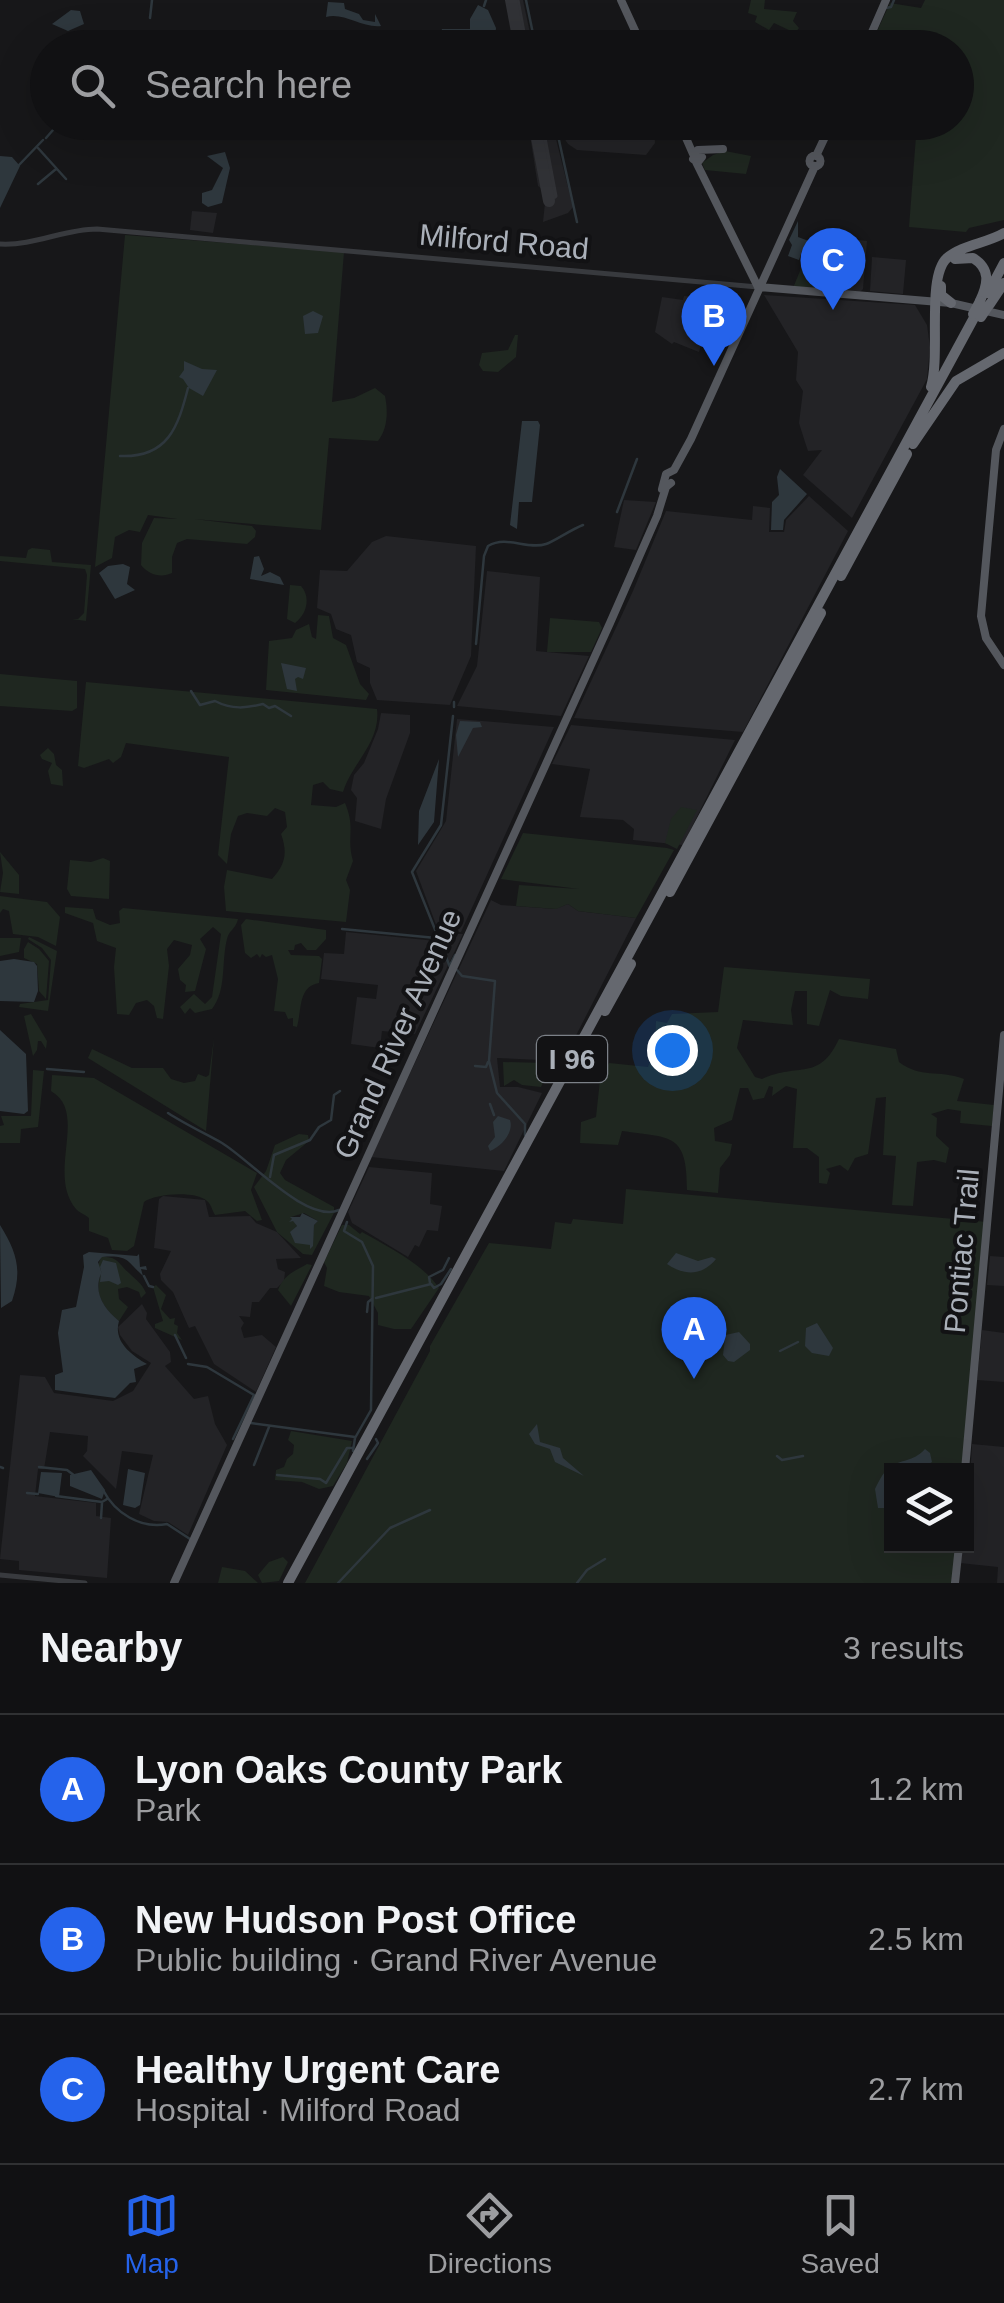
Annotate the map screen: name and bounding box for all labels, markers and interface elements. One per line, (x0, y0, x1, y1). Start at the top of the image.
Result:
search box (30, 30, 974, 140)
icon: search (65, 58, 120, 113)
text: Search here (145, 64, 352, 106)
street label: Milford Road (418, 218, 590, 265)
pin: C (800, 228, 866, 310)
pin: B (682, 284, 746, 366)
street label: Grand River Avenue (328, 904, 467, 1164)
your location (647, 1025, 698, 1076)
road number: I 96 (537, 1036, 607, 1082)
street label: Pontiac Trail (938, 1167, 985, 1335)
pin: A (662, 1296, 726, 1379)
map controls (884, 1463, 974, 1553)
button: layers (884, 1463, 974, 1553)
text: Nearby (40, 1624, 182, 1671)
text: 3 results (843, 1630, 964, 1666)
text: Lyon Oaks County Park (135, 1749, 562, 1791)
text: A (61, 1771, 84, 1807)
text: 1.2 km (868, 1771, 964, 1807)
text: Park (135, 1792, 201, 1828)
text: New Hudson Post Office (135, 1899, 576, 1941)
text: B (61, 1921, 84, 1957)
text: 2.5 km (868, 1921, 964, 1957)
text: Public building · Grand River Avenue (135, 1942, 657, 1978)
text: Healthy Urgent Care (135, 2049, 500, 2091)
text: C (61, 2071, 84, 2107)
text: 2.7 km (868, 2071, 964, 2107)
text: Hospital · Milford Road (135, 2092, 460, 2128)
tab: Map (124, 2188, 179, 2280)
tab: Directions (428, 2188, 552, 2280)
tab: Saved (800, 2188, 880, 2280)

